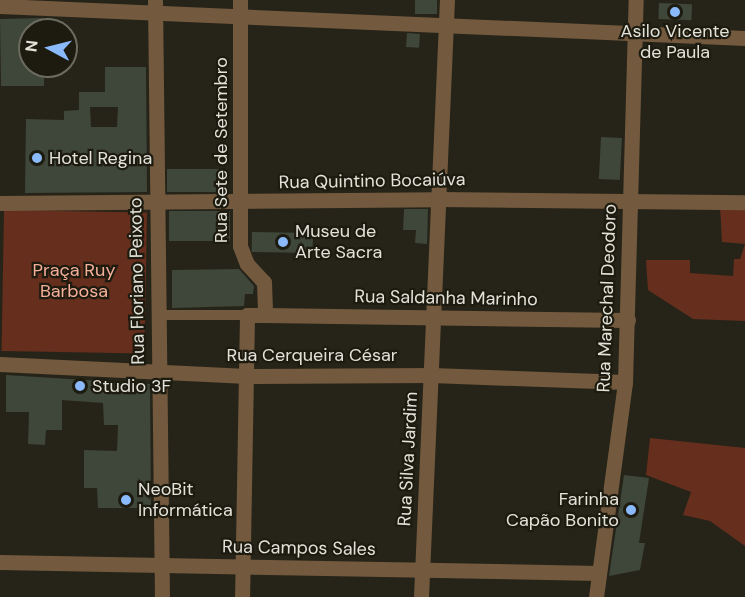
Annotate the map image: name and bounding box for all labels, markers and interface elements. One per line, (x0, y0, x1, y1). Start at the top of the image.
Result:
marker: Asilo Vicente de Paula (668, 5, 682, 19)
north arrow (18, 18, 78, 78)
place label: Asilo Vicente de Paula (620, 21, 730, 63)
text: N (20, 39, 43, 53)
street label: Rua Sete de Setembro (210, 57, 232, 243)
place label: Hotel Regina (49, 147, 152, 169)
marker: Hotel Regina (30, 151, 44, 165)
street label: Rua Quintino Bocaiúva (278, 169, 466, 193)
street label: Rua Floriano Peixoto (125, 197, 149, 365)
street label: Rua Marechal Deodoro (593, 203, 621, 393)
place label: Museu de Arte Sacra (295, 221, 382, 264)
marker: Museu de Arte Sacra (276, 235, 290, 249)
park label: Praça Ruy Barbosa (33, 260, 115, 302)
street label: Rua Saldanha Marinho (354, 286, 538, 310)
street label: Rua Cerqueira César (226, 344, 398, 366)
place label: Studio 3F (92, 375, 171, 397)
marker: Studio 3F (73, 379, 87, 393)
street label: Rua Silva Jardim (394, 391, 422, 527)
place label: NeoBit Informática (138, 479, 233, 522)
place label: Farinha Capão Bonito (506, 489, 619, 532)
marker: NeoBit Informática (119, 493, 133, 507)
marker: Farinha Capão Bonito (624, 503, 638, 517)
street label: Rua Campos Sales (222, 536, 376, 560)

